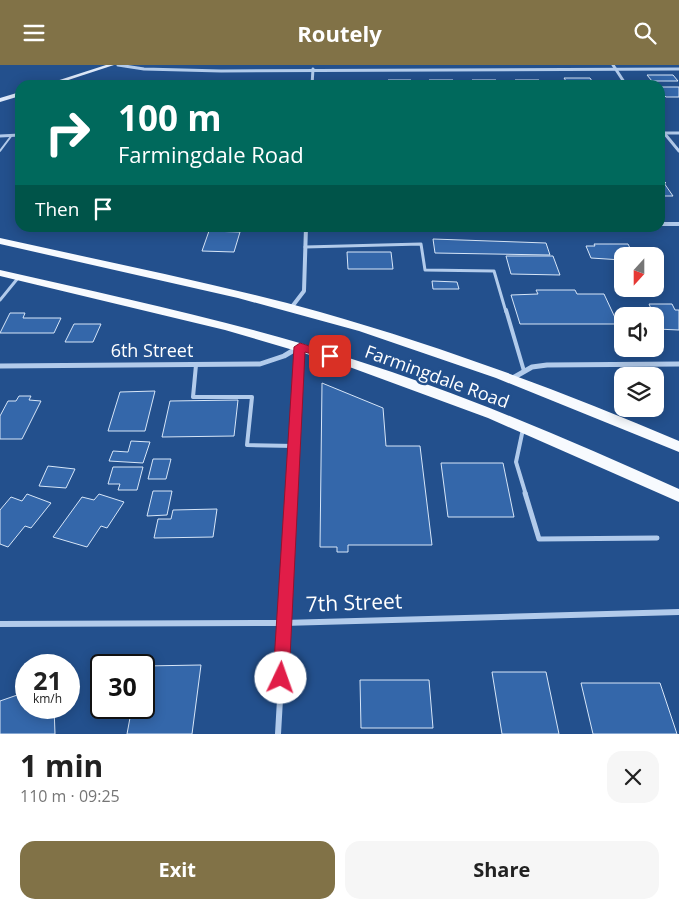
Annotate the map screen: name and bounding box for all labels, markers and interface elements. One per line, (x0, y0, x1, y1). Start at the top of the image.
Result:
text: Routely (297, 18, 382, 48)
icon: menu (20, 19, 48, 47)
icon: search (631, 19, 659, 47)
text: 100 m (118, 94, 222, 141)
icon: right (35, 100, 100, 165)
text: Farmingdale Road (118, 139, 304, 169)
icon: arrive (89, 195, 117, 223)
text: Then (35, 196, 79, 222)
north arrow (614, 247, 664, 297)
map controls (614, 247, 664, 417)
button: sound (614, 307, 664, 357)
pin (309, 335, 351, 377)
street label: 6th Street (111, 338, 193, 362)
street label: Farmingdale Road (362, 339, 513, 413)
icon: arrive (316, 342, 344, 370)
button: layers (614, 367, 664, 417)
street label: 7th Street (305, 586, 403, 618)
position arrow (254, 651, 306, 703)
speed limit sign: 30 (90, 654, 155, 719)
text: 21 (33, 663, 62, 697)
text: km/h (33, 690, 62, 707)
text: 1 min (20, 745, 103, 786)
button: close (607, 751, 659, 803)
text: 110 m · 09:25 (20, 785, 120, 807)
button: Exit (20, 841, 335, 899)
button: Share (345, 841, 659, 899)

